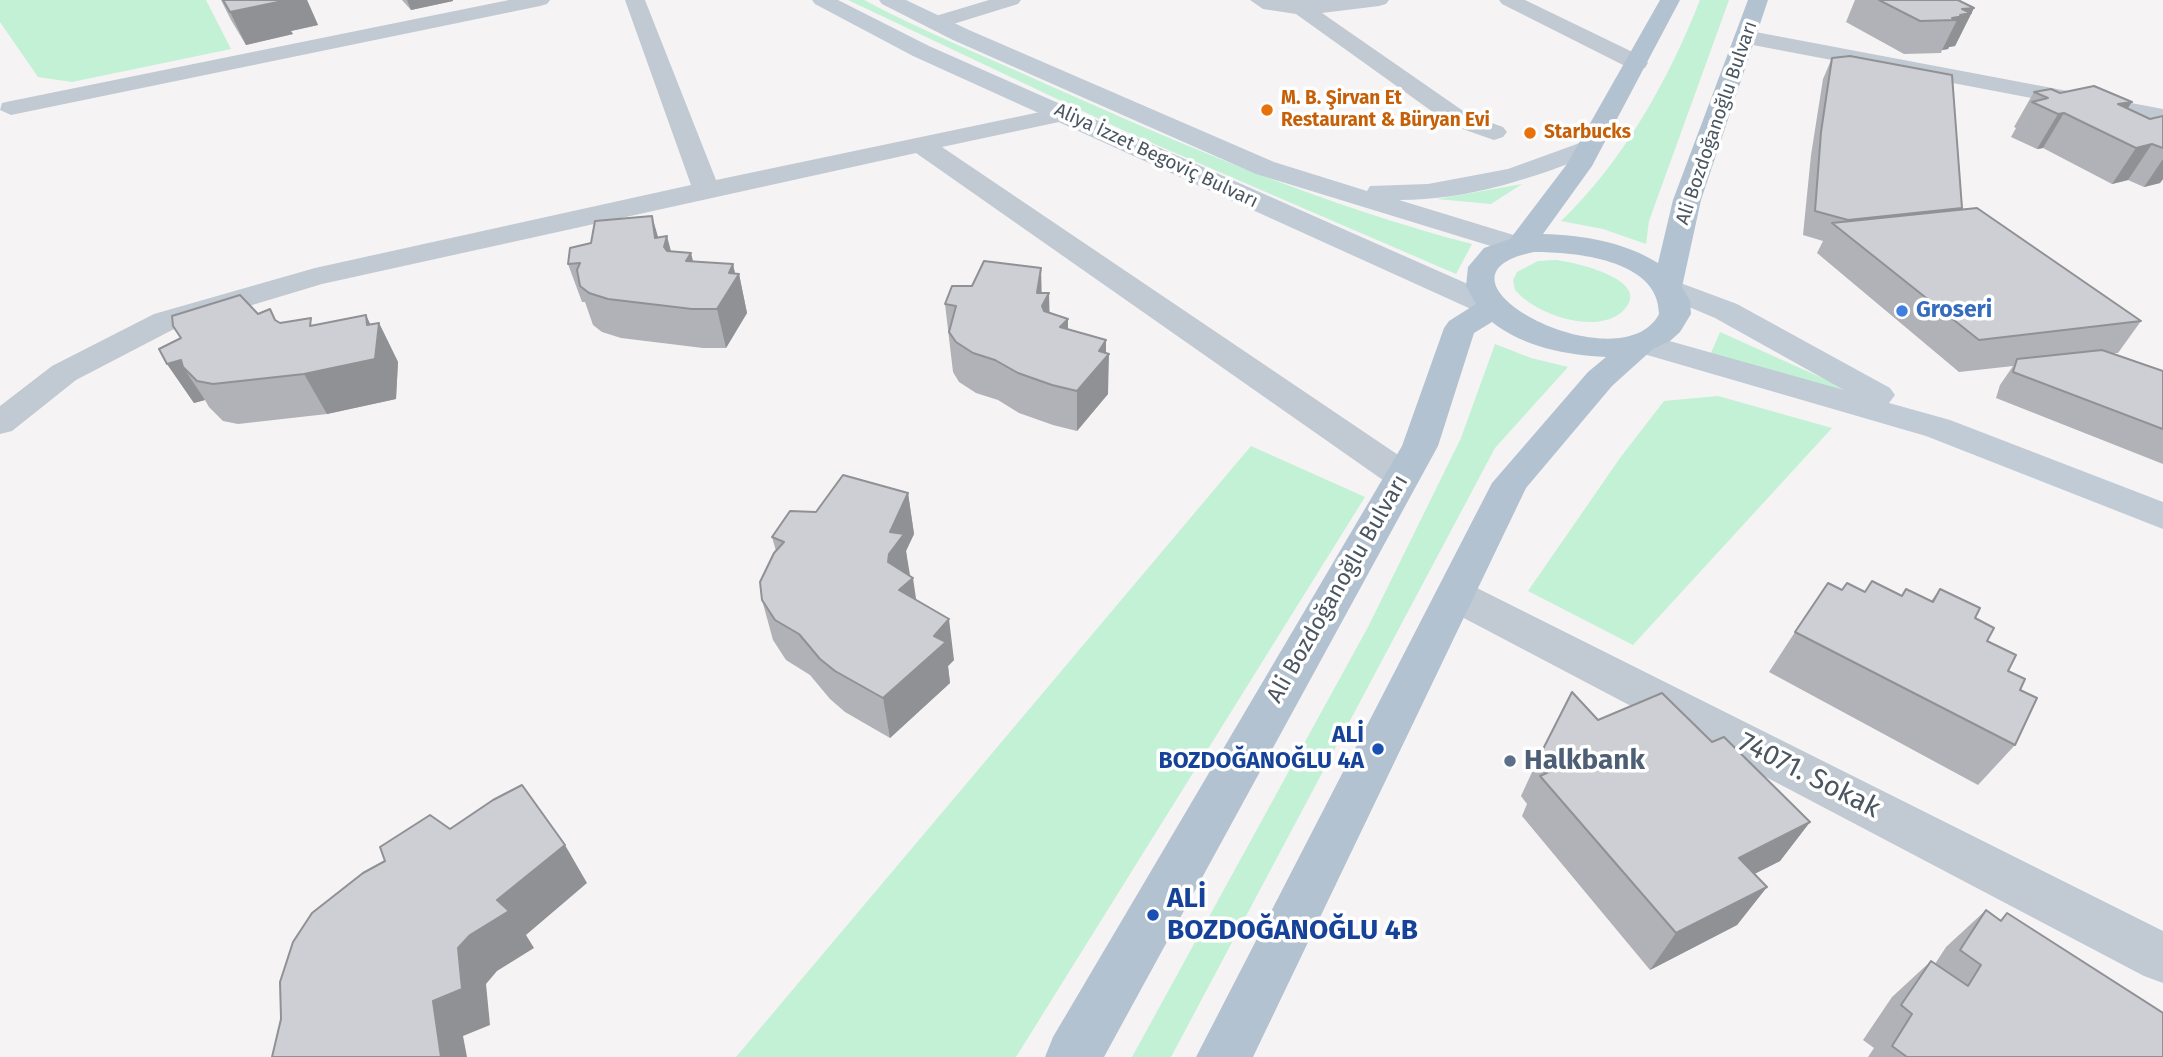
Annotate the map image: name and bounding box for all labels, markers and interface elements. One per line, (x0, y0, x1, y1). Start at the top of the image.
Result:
street label: Ali Bozdoğanoğlu Bulvarı (1671, 18, 1763, 228)
place label: M. B. Şirvan Et Restaurant & Büryan Evi (1281, 88, 1490, 132)
street label: Aliya İzzet Begoviç Bulvarı (1051, 99, 1261, 213)
marker: M. B. Şirvan Et Restaurant & Büryan Evi (1259, 102, 1275, 118)
place label: Starbucks (1544, 122, 1631, 144)
marker: Starbucks (1522, 125, 1538, 141)
place label: Groseri (1916, 297, 1992, 325)
marker: Groseri (1894, 303, 1910, 319)
street label: Ali Bozdoğanoğlu Bulvarı (1261, 470, 1415, 708)
place label: ALİ BOZDOĞANOĞLU 4A (1159, 722, 1364, 776)
street label: 74071. Sokak (1733, 726, 1885, 826)
marker: ALİ BOZDOĞANOĞLU 4A (1370, 741, 1386, 757)
place label: Halkbank (1524, 744, 1645, 778)
marker: Halkbank (1502, 753, 1518, 769)
place label: ALİ BOZDOĞANOĞLU 4B (1167, 882, 1418, 948)
marker: ALİ BOZDOĞANOĞLU 4B (1145, 907, 1161, 923)

